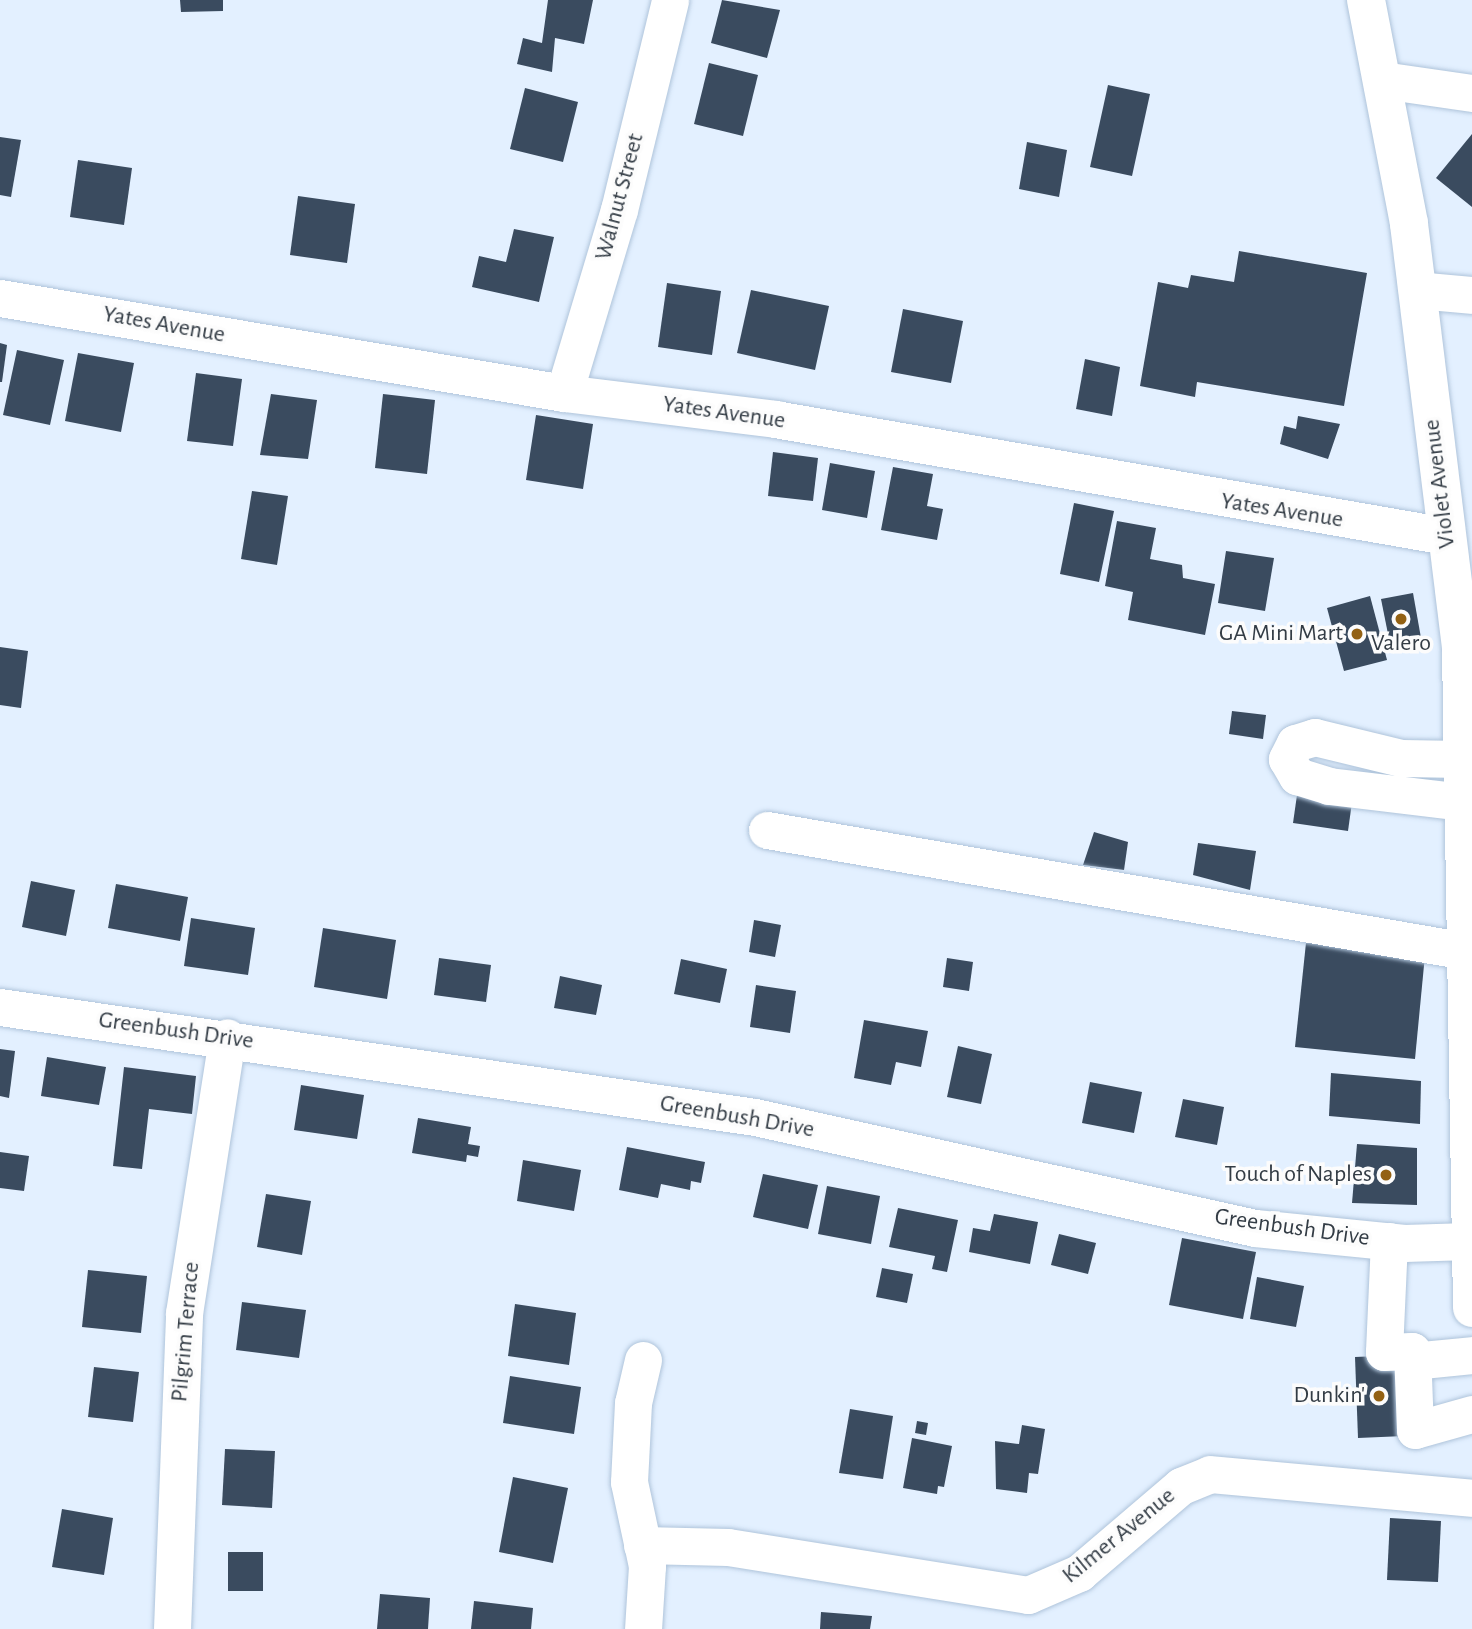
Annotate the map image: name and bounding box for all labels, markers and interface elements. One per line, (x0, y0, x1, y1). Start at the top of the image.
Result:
street label: Walnut Street (589, 131, 651, 263)
street label: Yates Avenue (101, 300, 227, 350)
street label: Yates Avenue (661, 390, 787, 436)
street label: Violet Avenue (1418, 418, 1462, 550)
street label: Yates Avenue (1219, 487, 1345, 535)
marker: Valero (1393, 611, 1409, 627)
place label: GA Mini Mart (1219, 620, 1343, 648)
marker: GA Mini Mart (1349, 626, 1365, 642)
place label: Valero (1371, 630, 1431, 658)
street label: Greenbush Drive (97, 1006, 255, 1056)
street label: Greenbush Drive (658, 1089, 816, 1145)
place label: Touch of Naples (1225, 1161, 1372, 1189)
marker: Touch of Naples (1378, 1167, 1394, 1183)
street label: Greenbush Drive (1213, 1203, 1371, 1253)
street label: Pilgrim Terrace (166, 1261, 206, 1403)
place label: Dunkin' (1294, 1382, 1365, 1410)
marker: Dunkin' (1371, 1388, 1387, 1404)
street label: Kilmer Avenue (1057, 1482, 1181, 1590)

